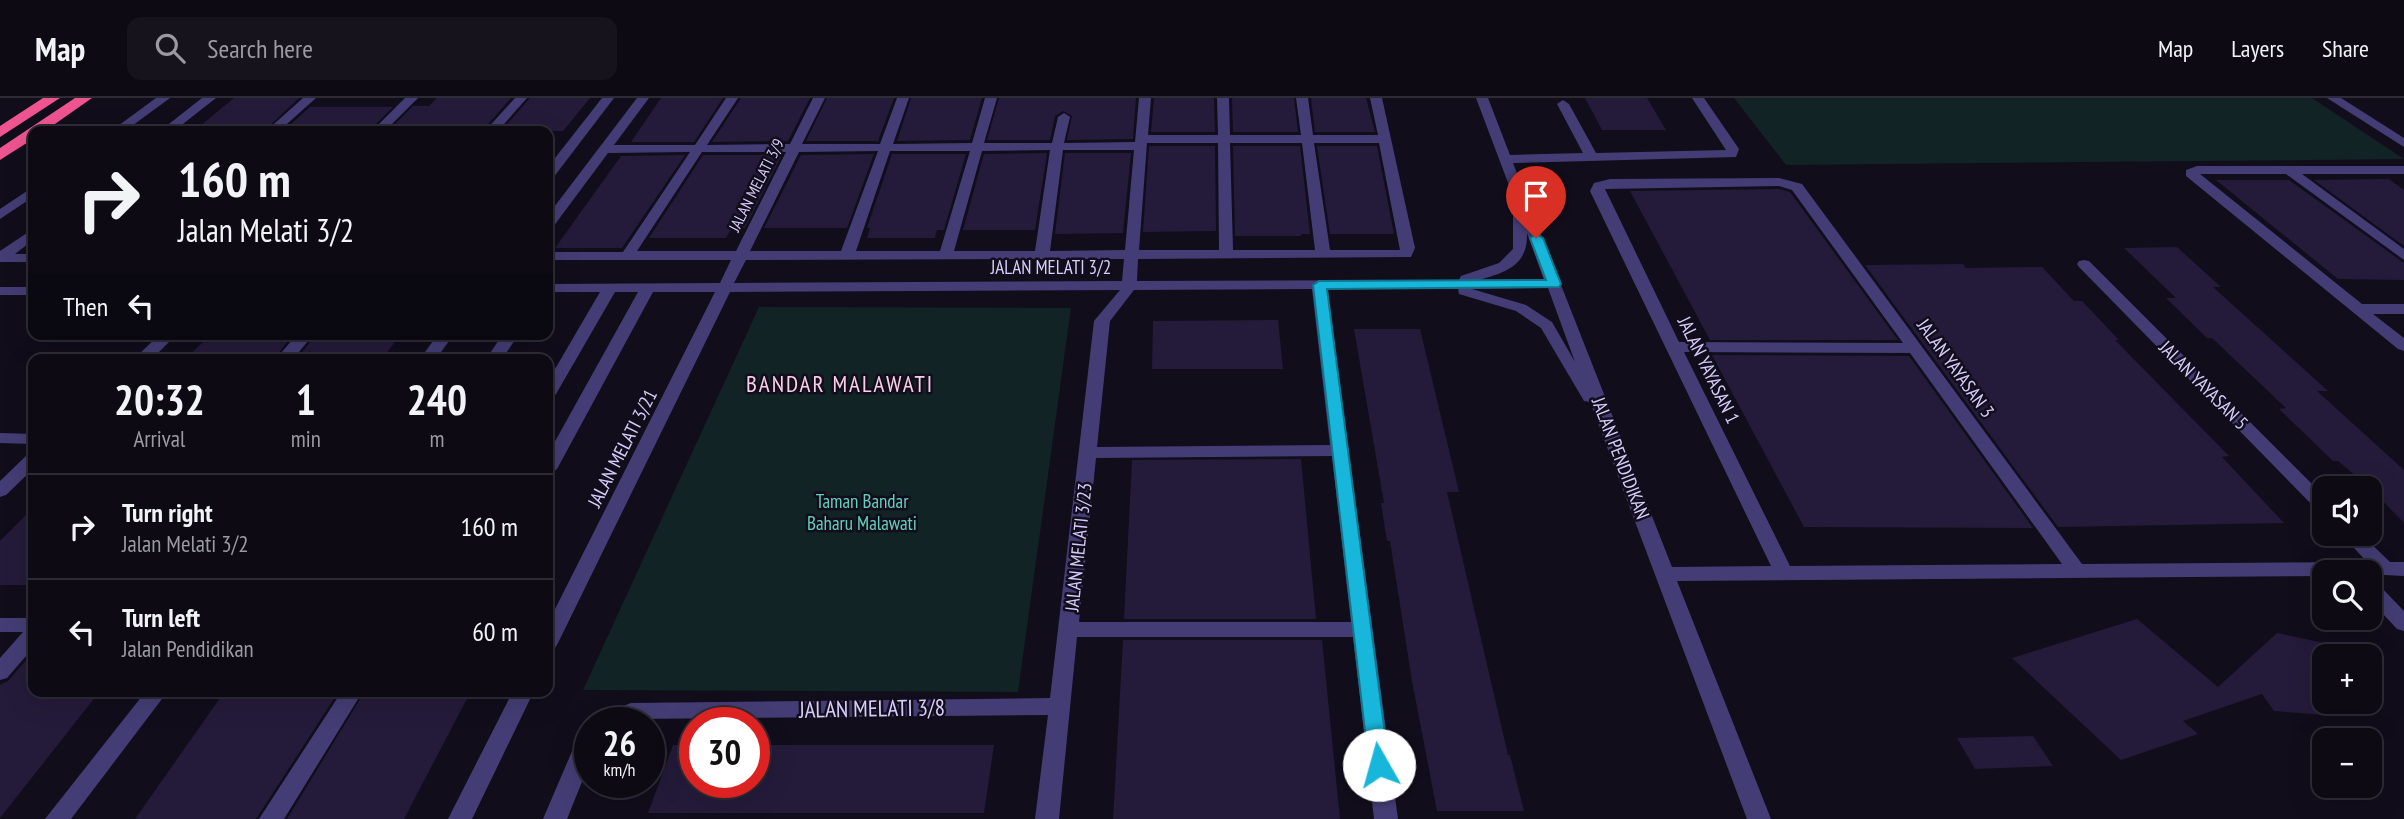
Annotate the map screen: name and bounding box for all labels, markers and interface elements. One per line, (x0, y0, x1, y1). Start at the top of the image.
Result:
search box (127, 17, 617, 80)
text: Map (35, 27, 85, 70)
icon: search (151, 29, 189, 67)
text: Search here (207, 32, 313, 65)
text: Map (2158, 33, 2193, 64)
text: Layers (2231, 33, 2284, 64)
text: Share (2322, 33, 2369, 64)
street label: JALAN MELATI 3/9 (724, 135, 788, 236)
text: 160 m (178, 147, 291, 211)
icon: right (63, 154, 154, 245)
pin (1506, 166, 1566, 238)
icon: arrive (1517, 177, 1555, 215)
text: Jalan Melati 3/2 (178, 209, 354, 251)
street label: JALAN MELATI 3/2 (990, 255, 1111, 279)
icon: left (122, 287, 160, 325)
text: Then (63, 290, 108, 323)
street label: JALAN YAYASAN 1 (1672, 312, 1745, 427)
street label: JALAN YAYASAN 3 (1912, 313, 2000, 422)
street label: JALAN YAYASAN 5 (2154, 335, 2254, 435)
district label: BANDAR MALAWATI (746, 369, 934, 398)
text: 20:32 (114, 372, 205, 427)
text: 1 (296, 372, 316, 427)
text: 240 (407, 372, 467, 427)
street label: JALAN MELATI 3/21 (582, 385, 662, 512)
street label: JALAN PENDIDIKAN (1586, 393, 1655, 522)
text: Arrival (133, 424, 185, 453)
text: min (291, 424, 321, 453)
text: m (429, 424, 444, 453)
map controls (2312, 476, 2382, 798)
button: sound (2312, 476, 2382, 546)
street label: JALAN MELATI 3/23 (1059, 481, 1097, 613)
park label: Taman Bandar Baharu Malawati (807, 489, 917, 535)
text: Turn right (122, 496, 213, 529)
icon: right (63, 508, 101, 546)
text: 160 m (460, 510, 518, 543)
text: Jalan Melati 3/2 (122, 529, 249, 558)
button: search (2312, 560, 2382, 630)
text: Turn left (122, 601, 200, 634)
icon: left (63, 613, 101, 651)
text: 60 m (472, 615, 518, 648)
text: Jalan Pendidikan (122, 634, 254, 663)
button: + (2312, 644, 2382, 714)
street label: JALAN MELATI 3/8 (798, 692, 945, 724)
speed limit sign: 30 (679, 707, 770, 798)
text: 26 (603, 720, 636, 766)
position arrow (1342, 728, 1416, 802)
button: − (2312, 728, 2382, 798)
text: km/h (604, 758, 635, 781)

